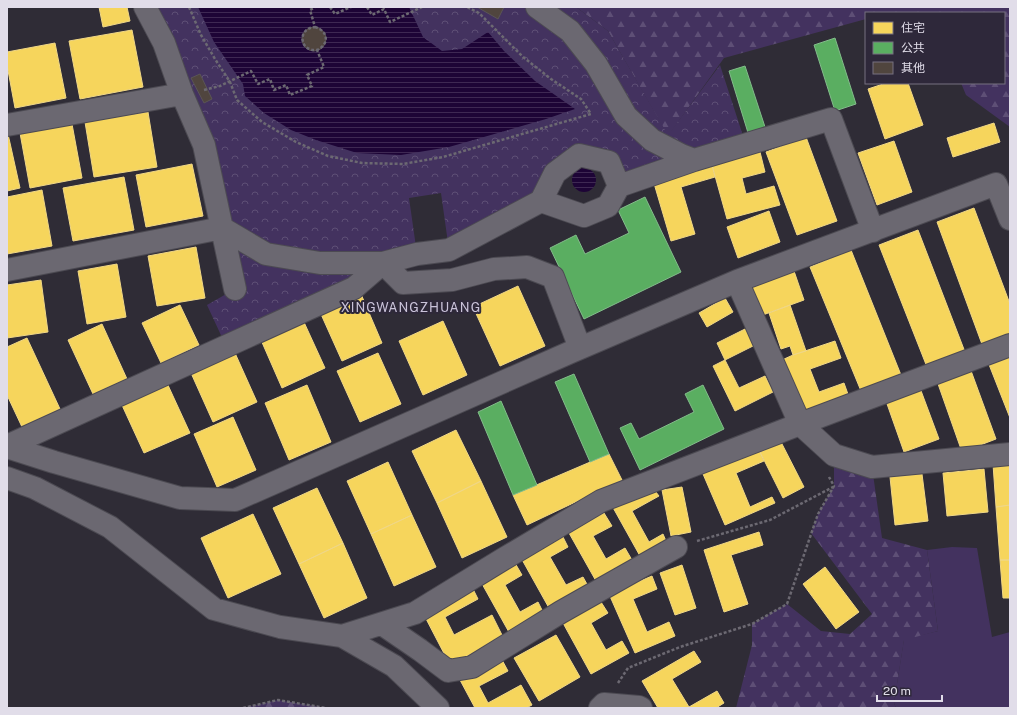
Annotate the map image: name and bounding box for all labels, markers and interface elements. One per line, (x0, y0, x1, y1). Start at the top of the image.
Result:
legend (865, 12, 1005, 84)
text: 住宅 (901, 21, 925, 35)
text: 公共 (901, 41, 925, 55)
text: 其他 (901, 61, 925, 75)
district label: XINGWANGZHUANG (341, 300, 481, 315)
scale bar (877, 677, 942, 703)
text: 20 m (883, 684, 911, 698)

